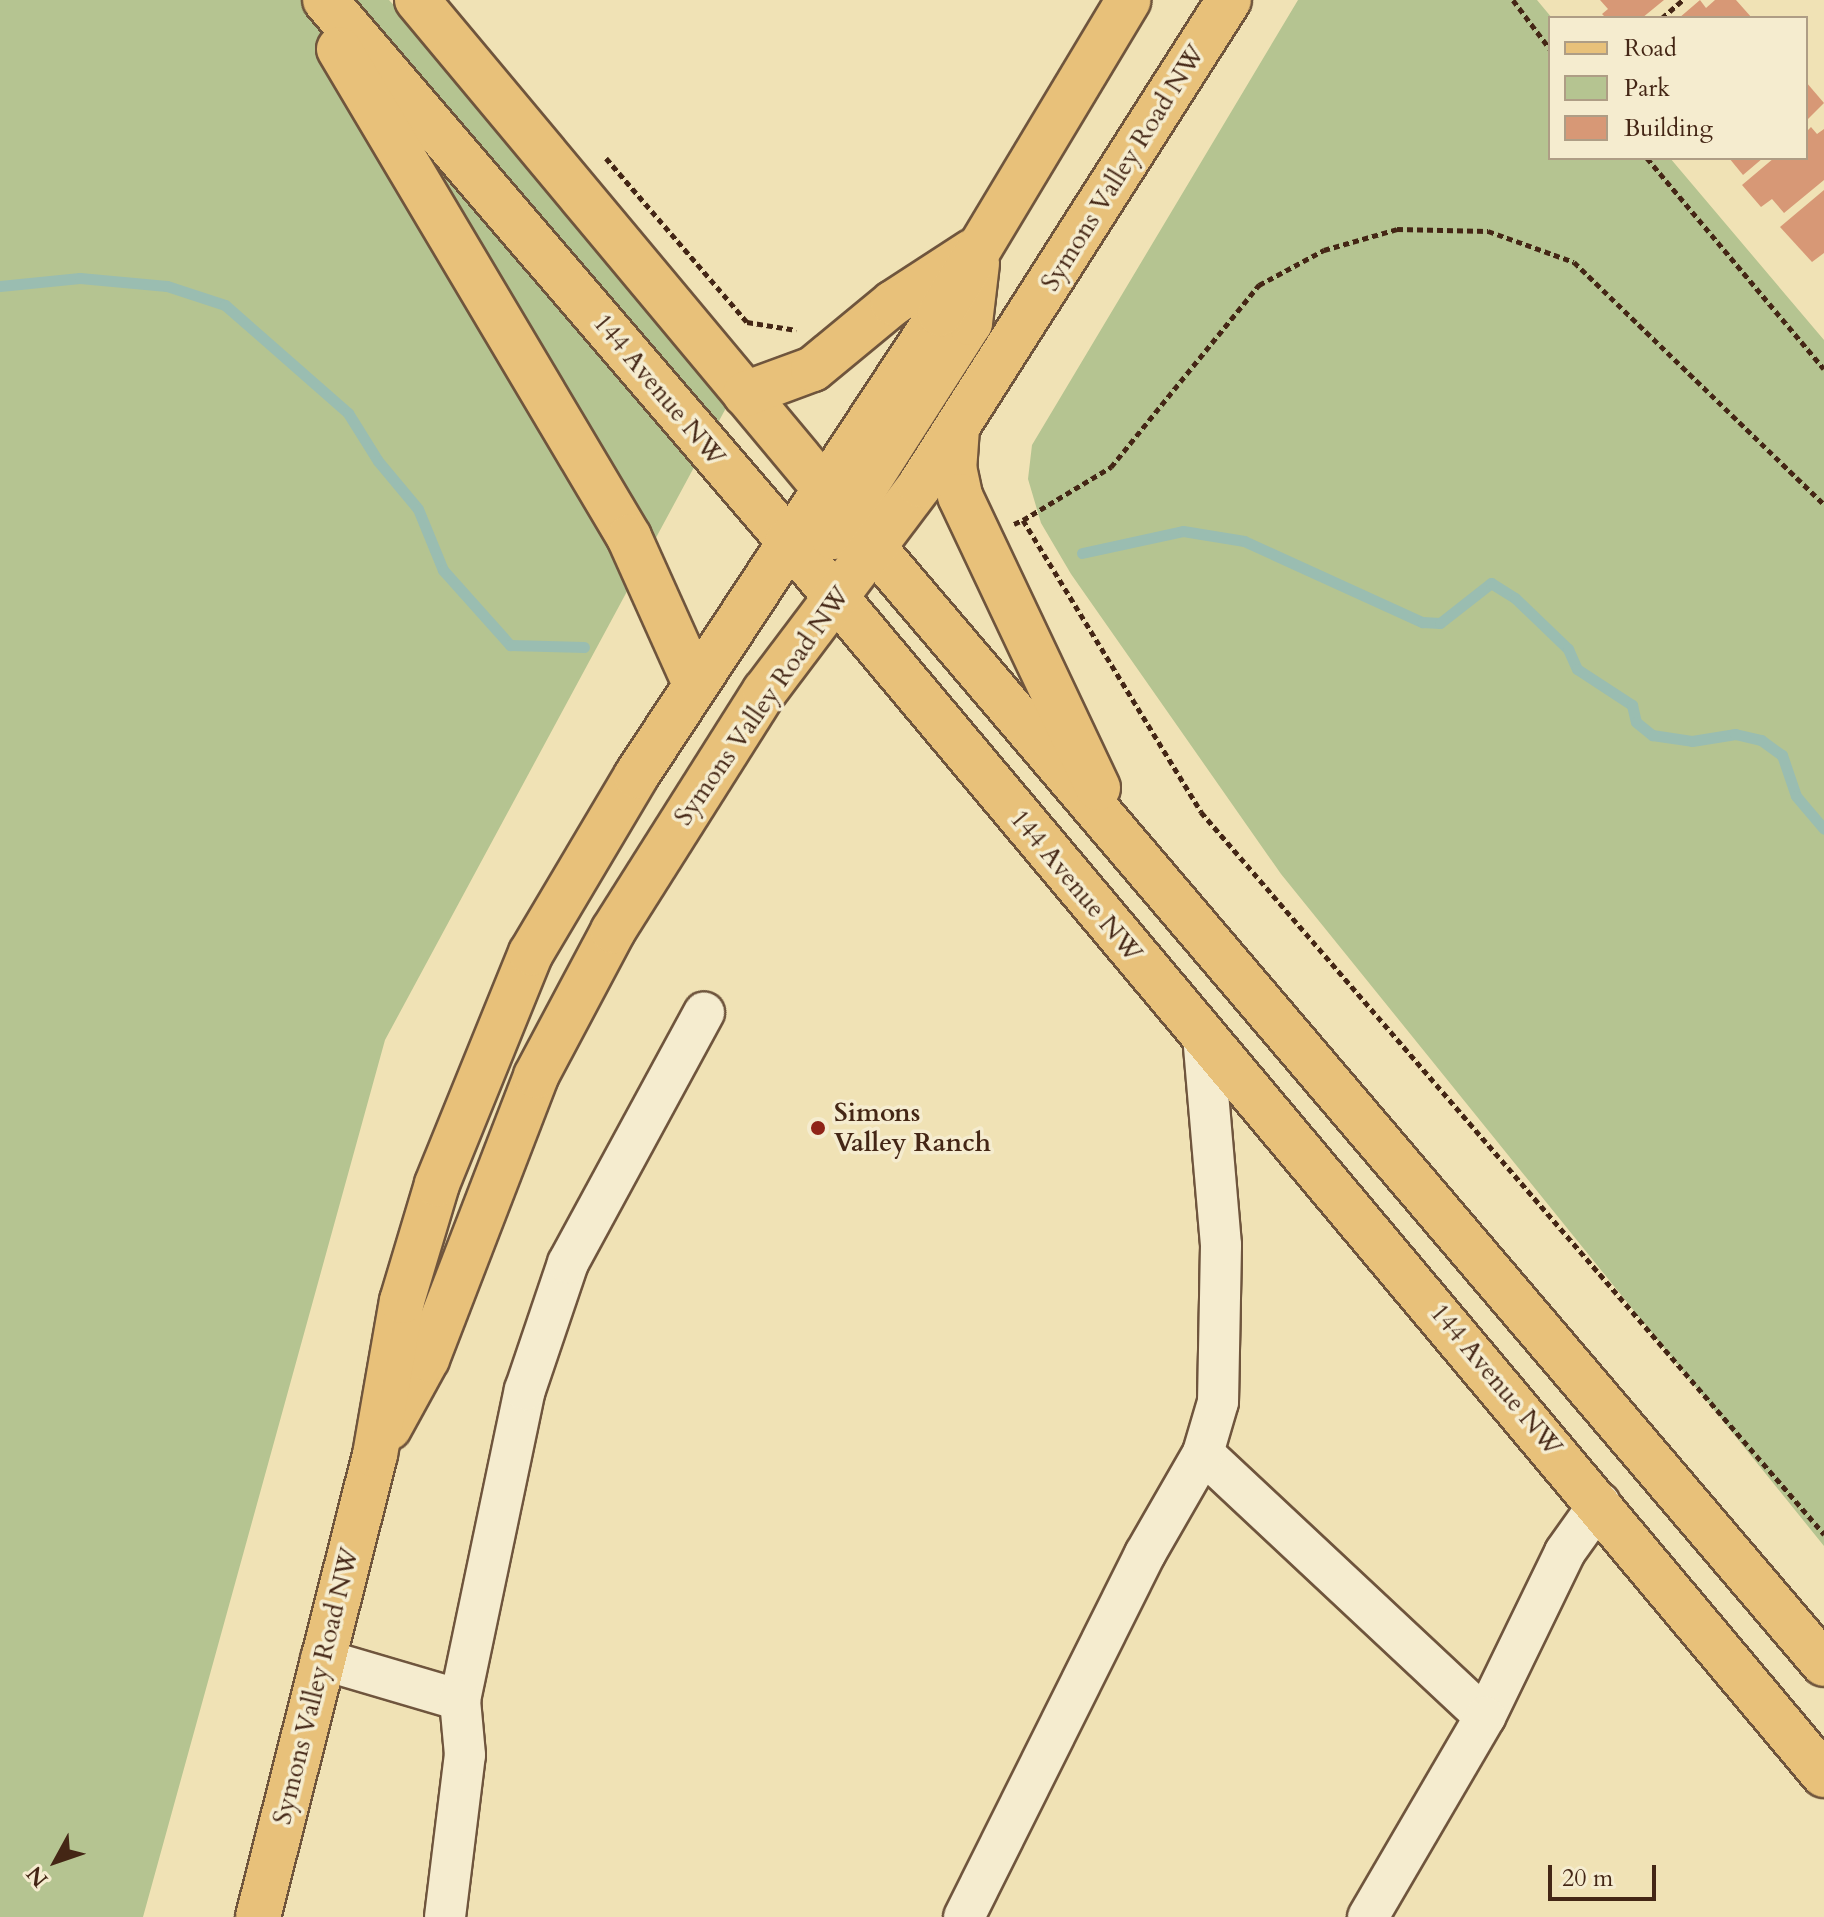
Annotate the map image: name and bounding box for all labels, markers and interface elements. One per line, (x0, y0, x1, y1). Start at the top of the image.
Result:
legend (1548, 16, 1808, 160)
text: Road (1624, 32, 1677, 65)
street label: Symons Valley Road NW (1034, 39, 1212, 297)
text: Park (1624, 72, 1670, 105)
text: Building (1624, 112, 1713, 145)
street label: 144 Avenue NW (586, 308, 732, 472)
street label: Symons Valley Road NW (668, 581, 856, 831)
street label: 144 Avenue NW (1003, 804, 1149, 968)
place label: Simons Valley Ranch (834, 1097, 991, 1158)
marker: Simons Valley Ranch (809, 1119, 827, 1137)
street label: 144 Avenue NW (1423, 1298, 1569, 1462)
street label: Symons Valley Road NW (266, 1544, 366, 1828)
north arrow (16, 1821, 96, 1901)
scale bar (1552, 1849, 1660, 1899)
text: N (20, 1859, 55, 1893)
text: 20 m (1562, 1862, 1613, 1895)

